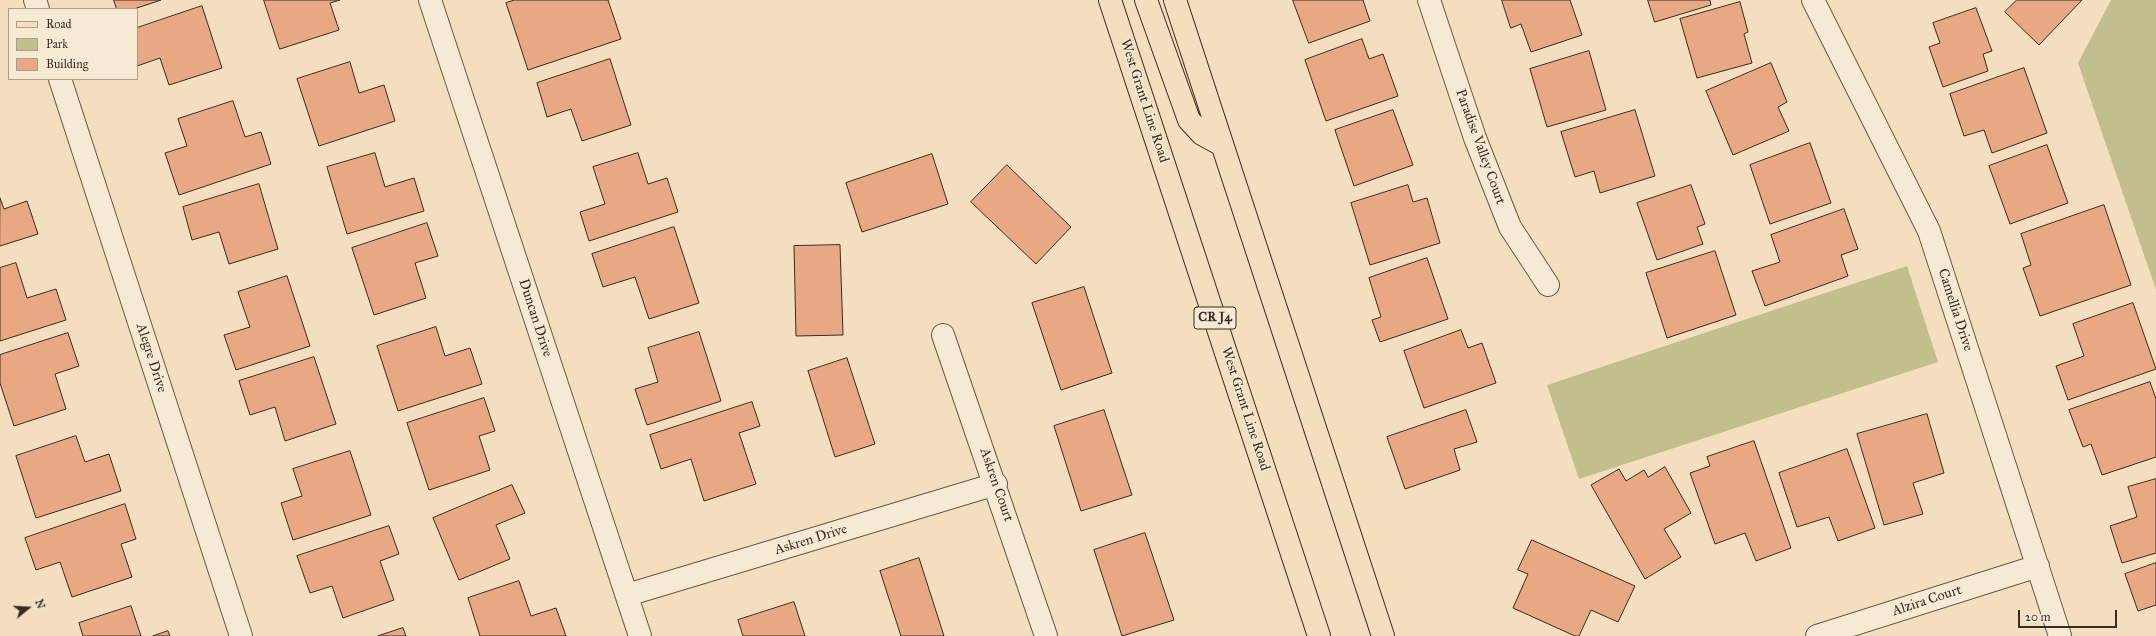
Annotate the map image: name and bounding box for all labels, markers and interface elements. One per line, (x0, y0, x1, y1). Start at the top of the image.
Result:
legend (8, 8, 138, 80)
text: Road (46, 17, 72, 31)
text: Park (46, 37, 68, 51)
street label: West Grant Line Road (1116, 37, 1172, 165)
text: Building (46, 57, 88, 71)
street label: Paradise Valley Court (1451, 87, 1509, 207)
street label: Camellia Drive (1934, 267, 1976, 353)
street label: Duncan Drive (515, 277, 555, 359)
road number: CR J4 (1194, 307, 1236, 329)
street label: Alegre Drive (132, 321, 170, 395)
street label: West Grant Line Road (1217, 345, 1273, 473)
street label: Askren Court (976, 446, 1016, 524)
street label: Askren Drive (773, 521, 849, 559)
street label: Alzira Court (1890, 582, 1964, 620)
north arrow (8, 588, 48, 628)
text: N (32, 598, 48, 611)
scale bar (2020, 602, 2119, 628)
text: 20 m (2025, 610, 2051, 624)

